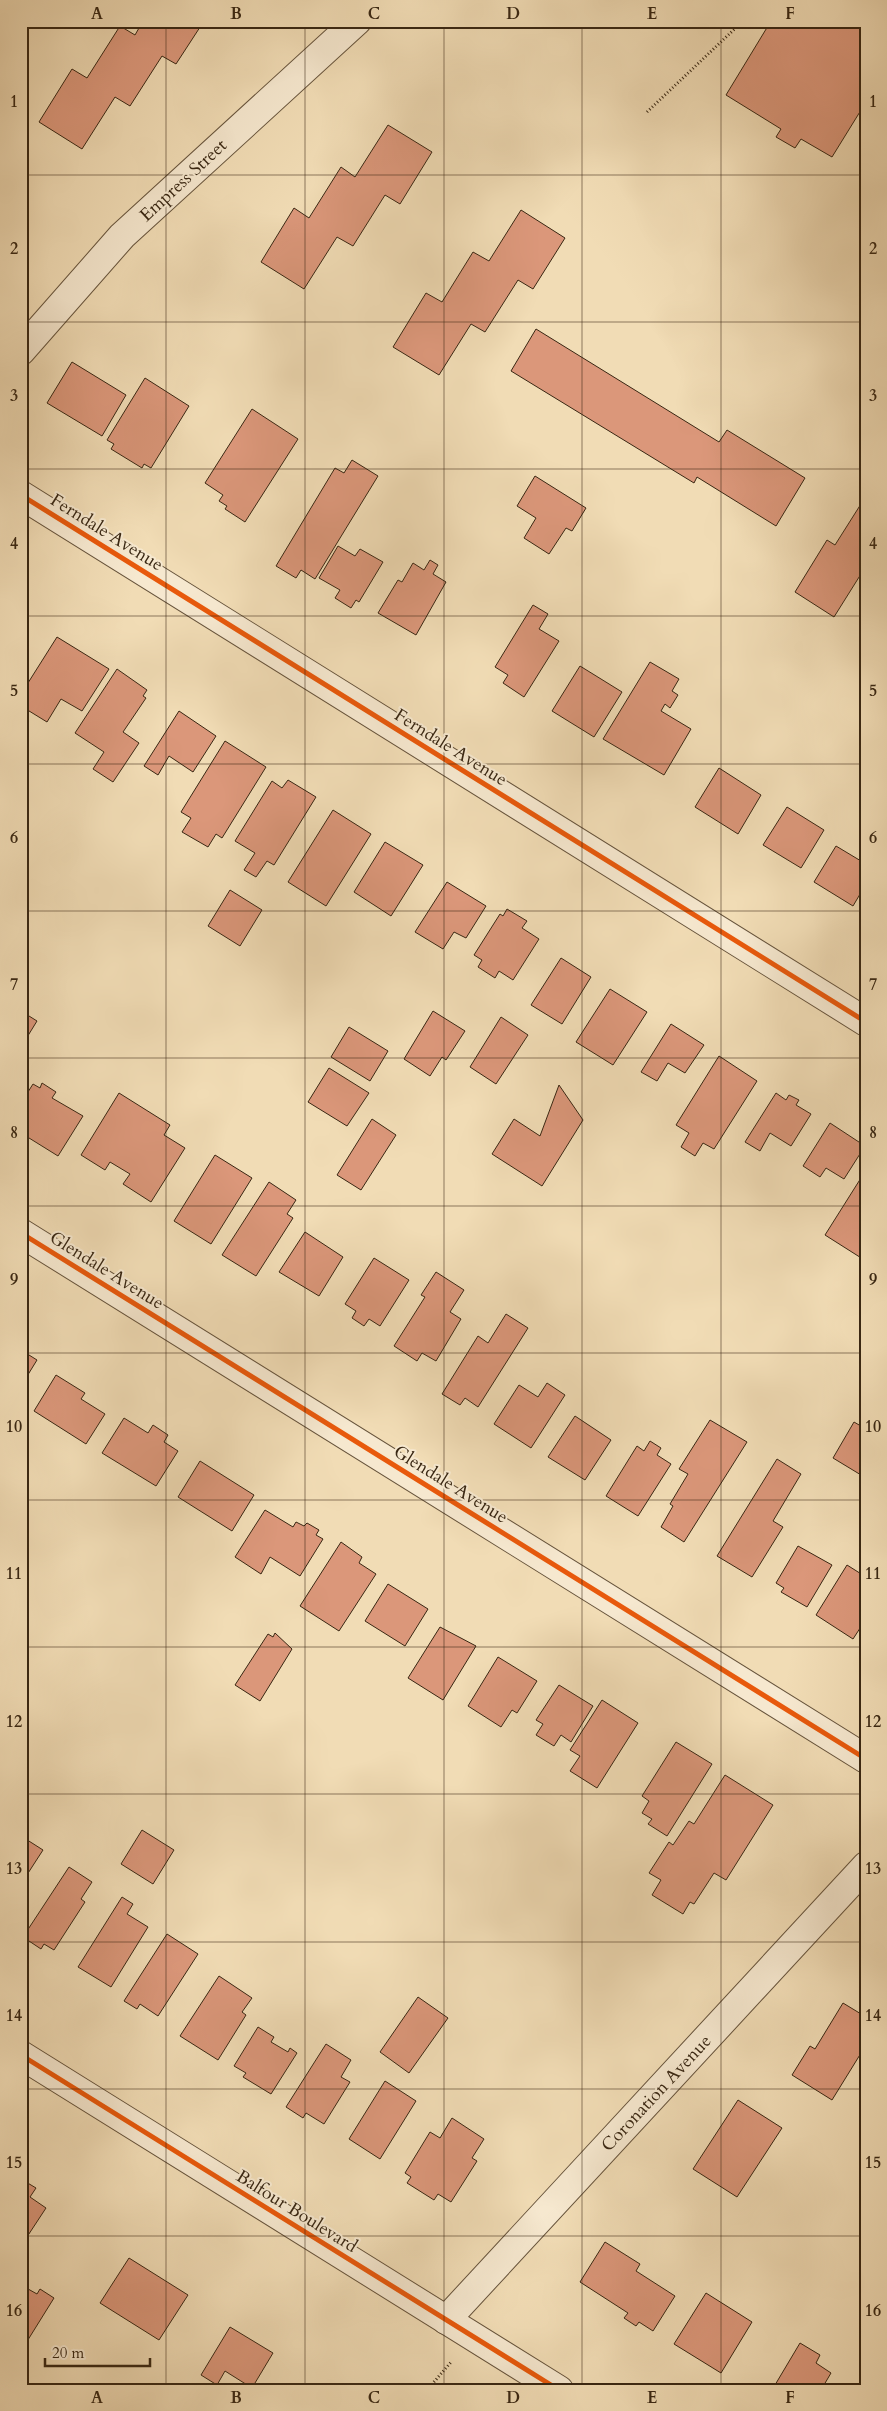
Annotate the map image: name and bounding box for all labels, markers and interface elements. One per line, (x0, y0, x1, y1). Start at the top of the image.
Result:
text: A (91, 3, 103, 25)
text: B (230, 3, 242, 25)
text: C (368, 3, 380, 25)
text: D (506, 3, 520, 25)
text: E (647, 3, 657, 25)
text: F (785, 3, 795, 25)
text: 1 (10, 91, 18, 113)
text: 1 (869, 91, 877, 113)
street label: Empress Street (134, 133, 233, 227)
text: 2 (10, 238, 18, 260)
text: 2 (869, 238, 877, 260)
text: 3 (10, 385, 18, 407)
text: 3 (869, 385, 877, 407)
street label: Ferndale Avenue (46, 488, 168, 577)
text: 4 (10, 533, 18, 555)
text: 4 (869, 533, 877, 555)
text: 5 (10, 680, 18, 702)
text: 5 (869, 680, 877, 702)
street label: Ferndale Avenue (390, 703, 512, 792)
text: 6 (10, 827, 18, 849)
text: 6 (869, 827, 877, 849)
text: 7 (10, 974, 18, 996)
text: 7 (869, 974, 877, 996)
text: 8 (10, 1122, 18, 1144)
text: 8 (869, 1122, 877, 1144)
street label: Glendale Avenue (45, 1225, 169, 1316)
text: 9 (10, 1269, 18, 1291)
text: 9 (869, 1269, 877, 1291)
text: 10 (6, 1416, 22, 1438)
text: 10 (865, 1416, 881, 1438)
street label: Glendale Avenue (389, 1439, 513, 1530)
text: 11 (6, 1563, 22, 1585)
text: 11 (865, 1563, 881, 1585)
text: 12 (6, 1711, 22, 1733)
text: 12 (865, 1711, 881, 1733)
text: 13 (6, 1858, 22, 1880)
text: 13 (865, 1858, 881, 1880)
text: 14 (6, 2005, 22, 2027)
text: 14 (865, 2005, 881, 2027)
street label: Coronation Avenue (595, 2029, 717, 2157)
text: 15 (6, 2152, 22, 2174)
text: 15 (865, 2152, 881, 2174)
street label: Balfour Boulevard (231, 2164, 363, 2259)
text: 16 (6, 2300, 22, 2322)
text: 16 (865, 2300, 881, 2322)
scale bar (45, 2336, 150, 2368)
text: 20 m (52, 2343, 84, 2363)
text: A (91, 2387, 103, 2409)
text: B (230, 2387, 242, 2409)
text: C (368, 2387, 380, 2409)
text: D (506, 2387, 520, 2409)
text: E (647, 2387, 657, 2409)
text: F (785, 2387, 795, 2409)

